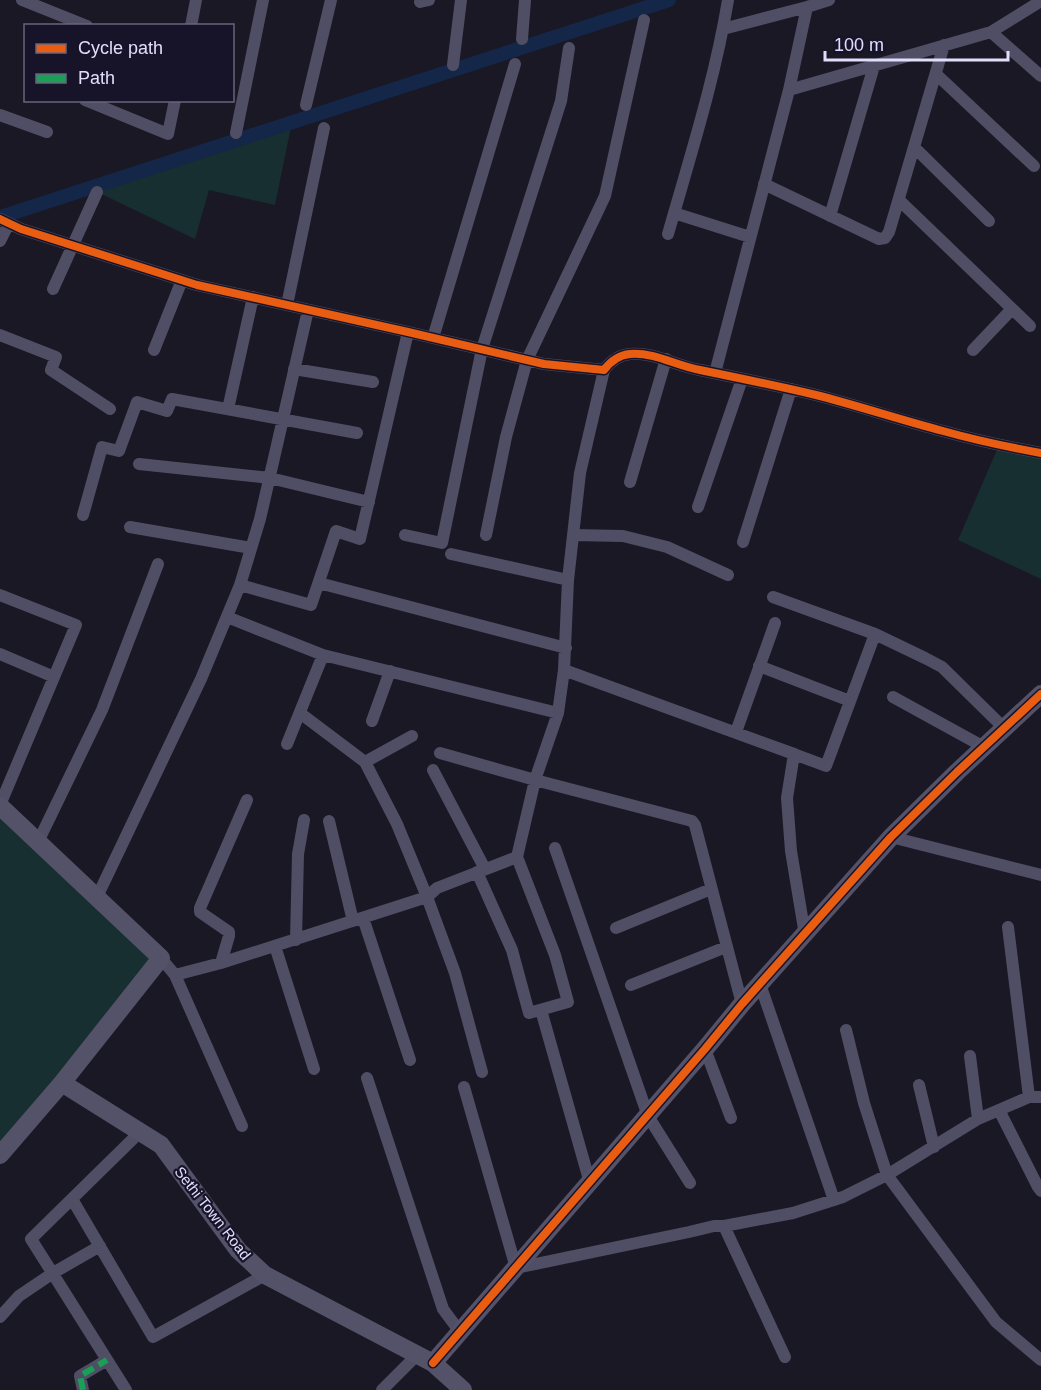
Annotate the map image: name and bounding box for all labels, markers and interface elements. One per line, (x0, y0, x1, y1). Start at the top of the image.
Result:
legend (24, 24, 234, 102)
scale bar (825, 24, 1008, 62)
text: 100 m (834, 35, 884, 55)
text: Cycle path (78, 38, 163, 58)
text: Path (78, 68, 115, 88)
street label: Sethi Town Road (171, 1163, 255, 1263)

